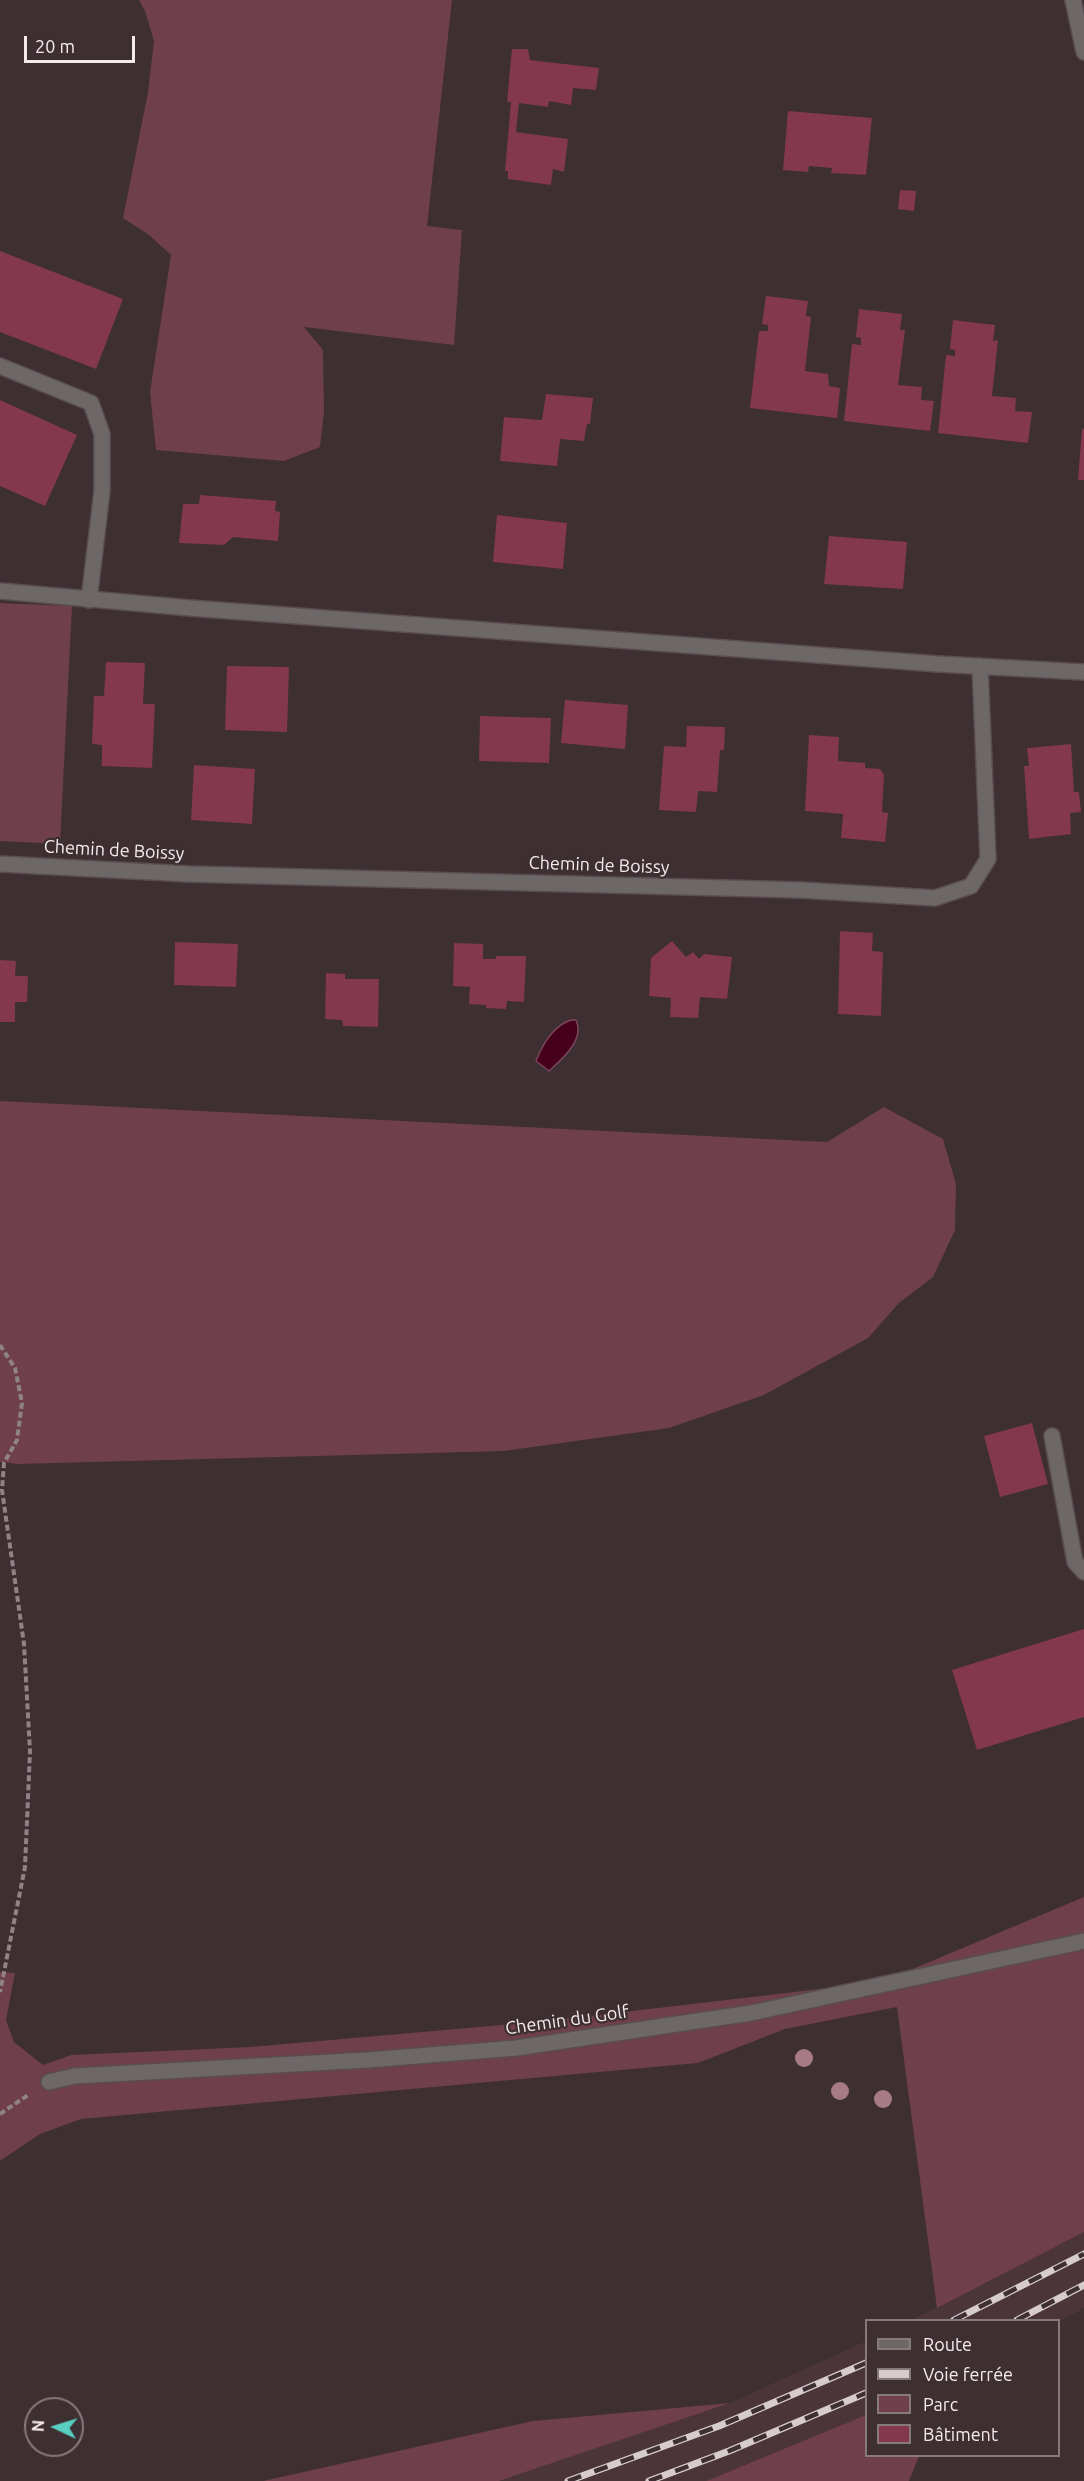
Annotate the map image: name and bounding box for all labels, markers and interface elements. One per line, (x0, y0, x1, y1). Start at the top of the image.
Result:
scale bar (27, 24, 138, 62)
text: 20 m (35, 36, 75, 56)
street label: Chemin de Boissy (43, 836, 185, 864)
street label: Chemin de Boissy (528, 852, 670, 878)
street label: Chemin du Golf (504, 2001, 630, 2039)
legend (865, 2319, 1060, 2457)
text: Route (923, 2334, 972, 2354)
text: Voie ferrée (923, 2364, 1013, 2384)
text: Parc (923, 2394, 958, 2414)
north arrow (24, 2397, 84, 2457)
text: N (29, 2419, 47, 2432)
text: Bâtiment (923, 2424, 998, 2444)

